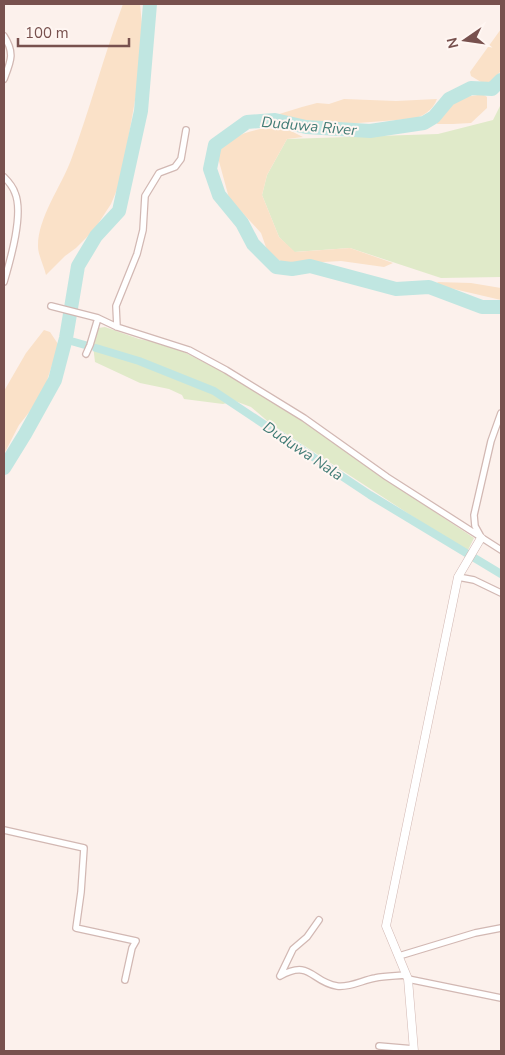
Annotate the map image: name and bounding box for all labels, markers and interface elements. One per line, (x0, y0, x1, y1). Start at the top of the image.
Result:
scale bar (18, 15, 129, 47)
north arrow (440, 15, 490, 65)
text: 100 m (25, 23, 69, 43)
text: N (442, 36, 463, 50)
water label: Duduwa River (261, 112, 358, 140)
water label: Duduwa Nala (259, 417, 347, 485)

